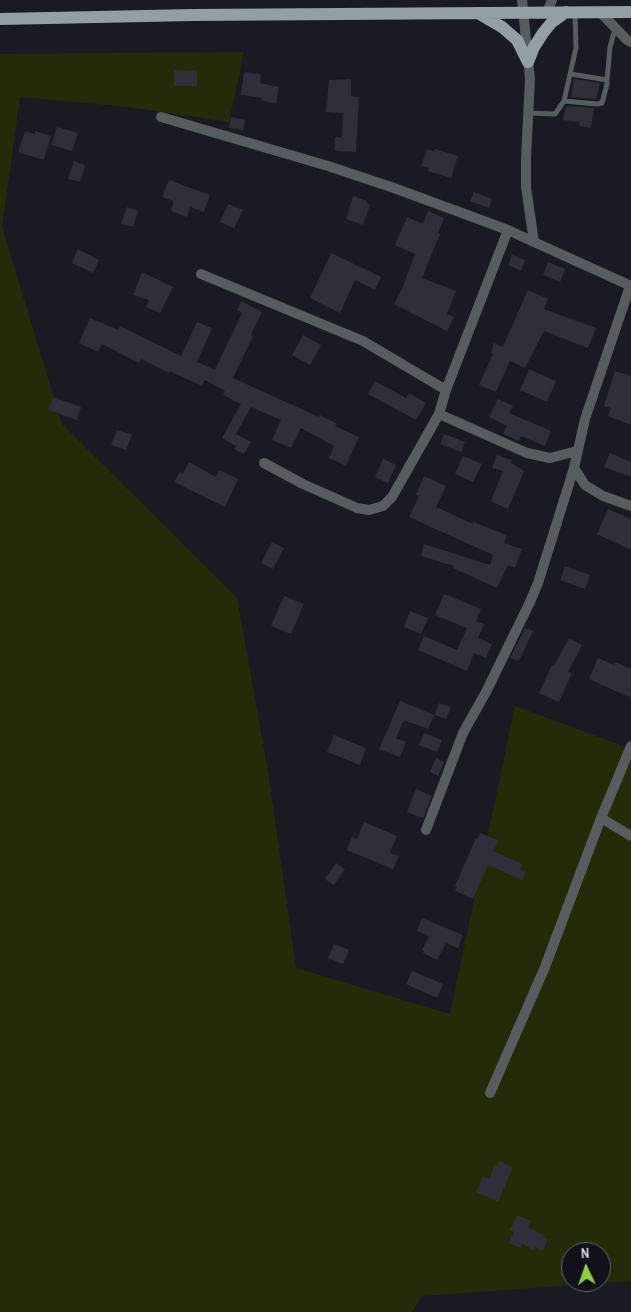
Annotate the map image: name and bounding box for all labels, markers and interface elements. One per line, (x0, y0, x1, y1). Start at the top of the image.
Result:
north arrow (561, 1242, 611, 1292)
text: N (581, 1244, 590, 1262)

